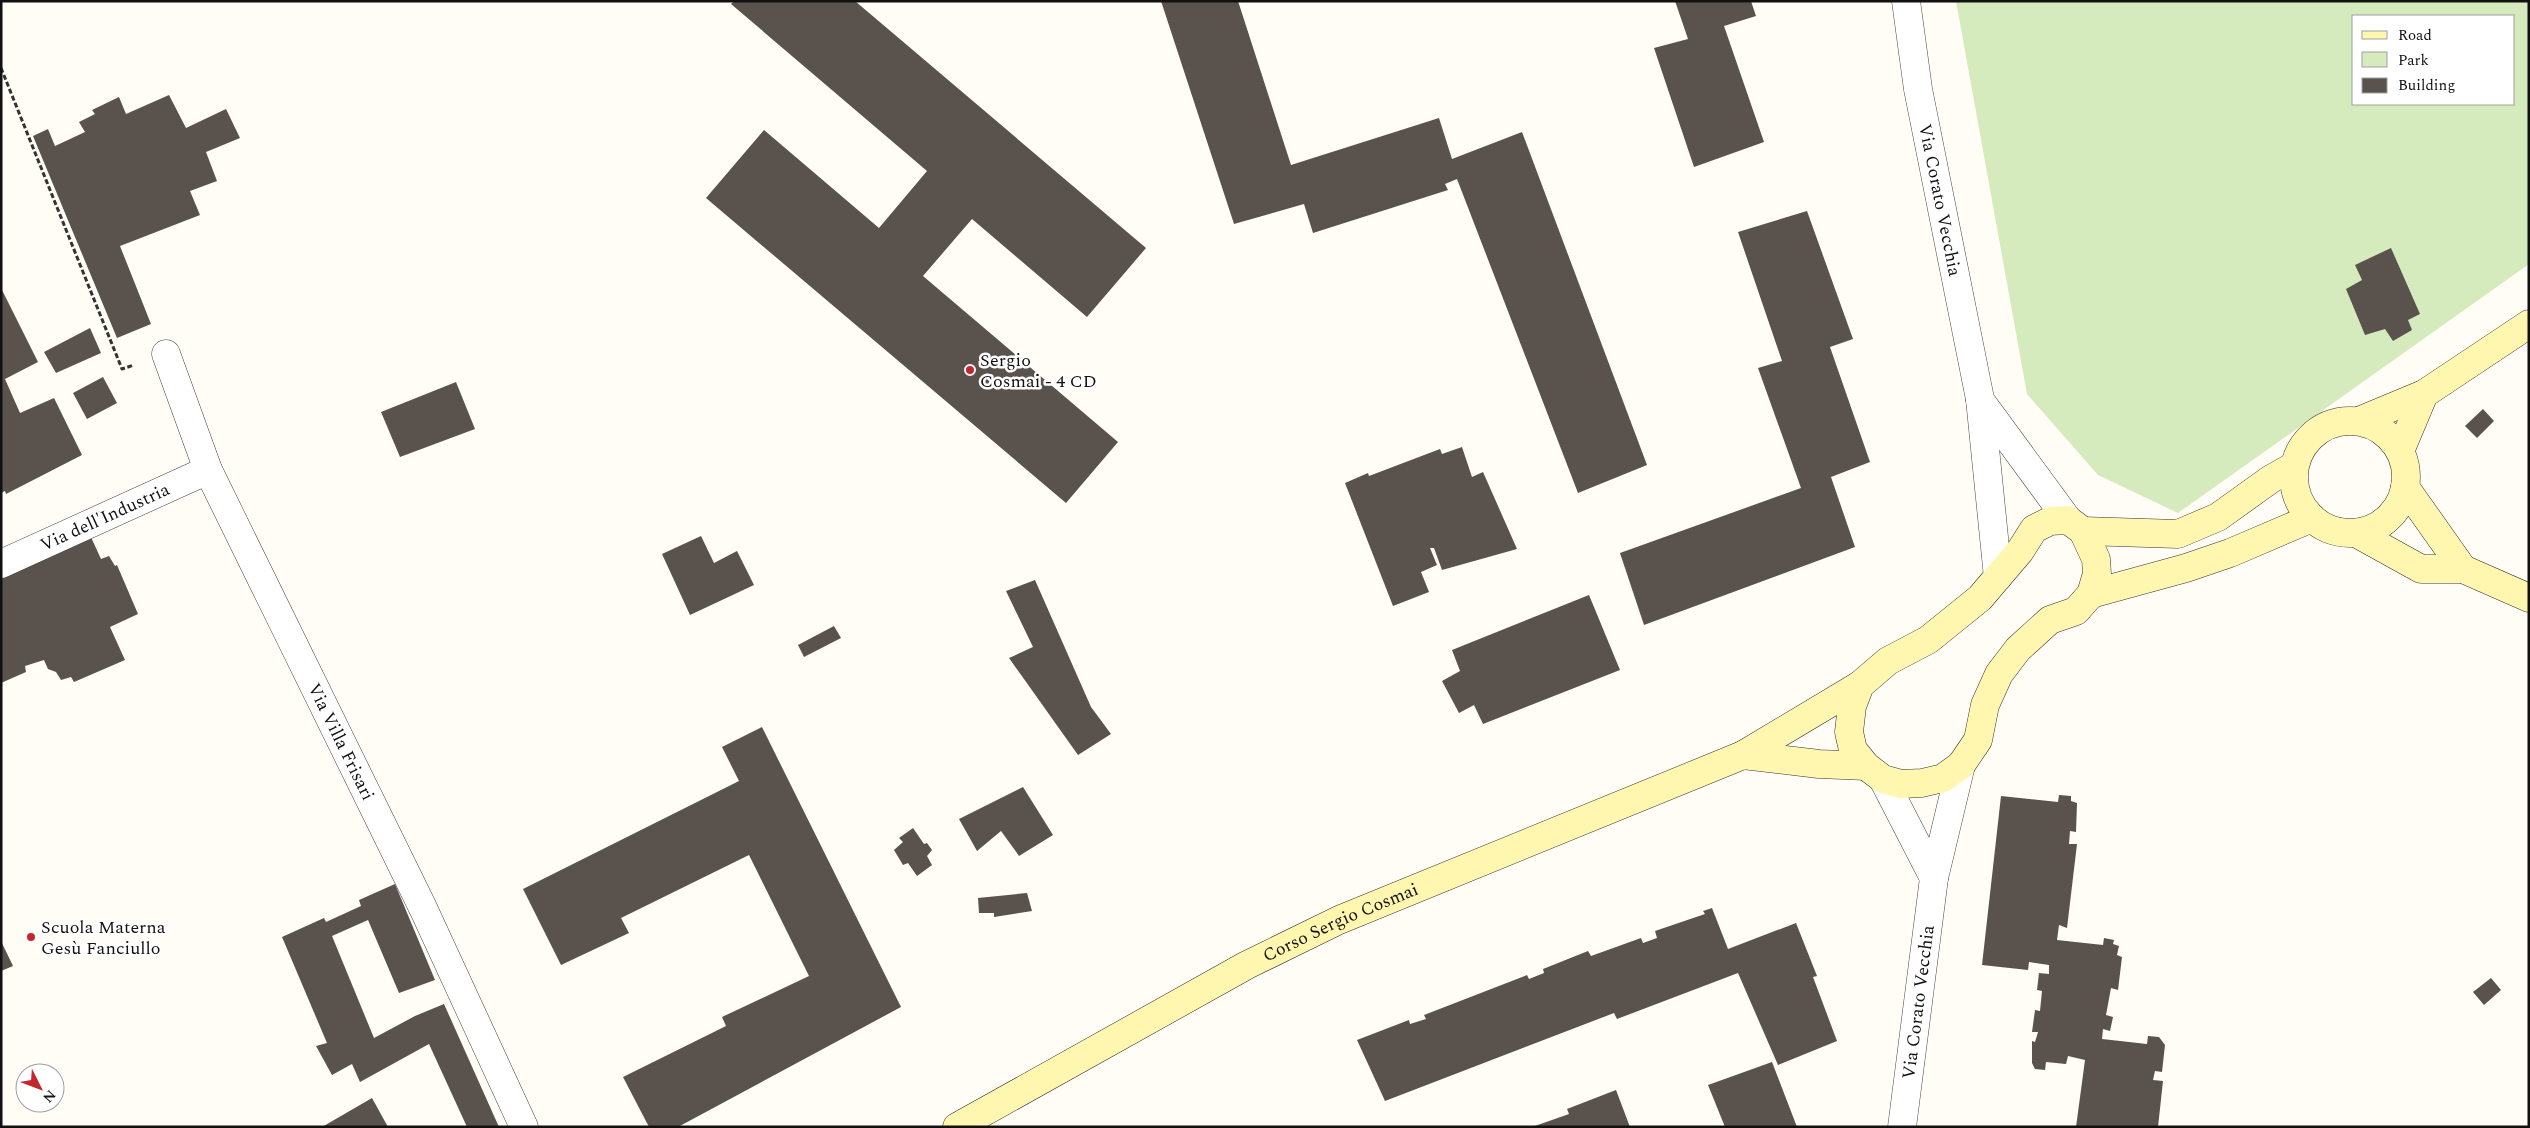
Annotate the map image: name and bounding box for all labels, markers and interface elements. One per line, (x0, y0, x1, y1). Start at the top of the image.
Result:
legend (2352, 15, 2515, 105)
text: Road (2398, 24, 2432, 47)
text: Park (2398, 49, 2429, 72)
text: Building (2398, 74, 2455, 97)
street label: Via Corato Vecchia (1911, 121, 1968, 279)
place label: Sergio Cosmai - 4 CD (980, 347, 1097, 395)
marker: Sergio Cosmai - 4 CD (964, 364, 976, 376)
street label: Via dell'Industria (36, 476, 174, 558)
street label: Via Villa Frisari (301, 679, 381, 805)
street label: Corso Sergio Cosmai (1258, 876, 1422, 969)
place label: Scuola Materna Gesù Fanciullo (41, 914, 166, 962)
street label: Via Corato Vecchia (1895, 923, 1942, 1081)
marker: Scuola Materna Gesù Fanciullo (25, 931, 37, 943)
north arrow (15, 1063, 65, 1113)
text: N (38, 1085, 61, 1108)

